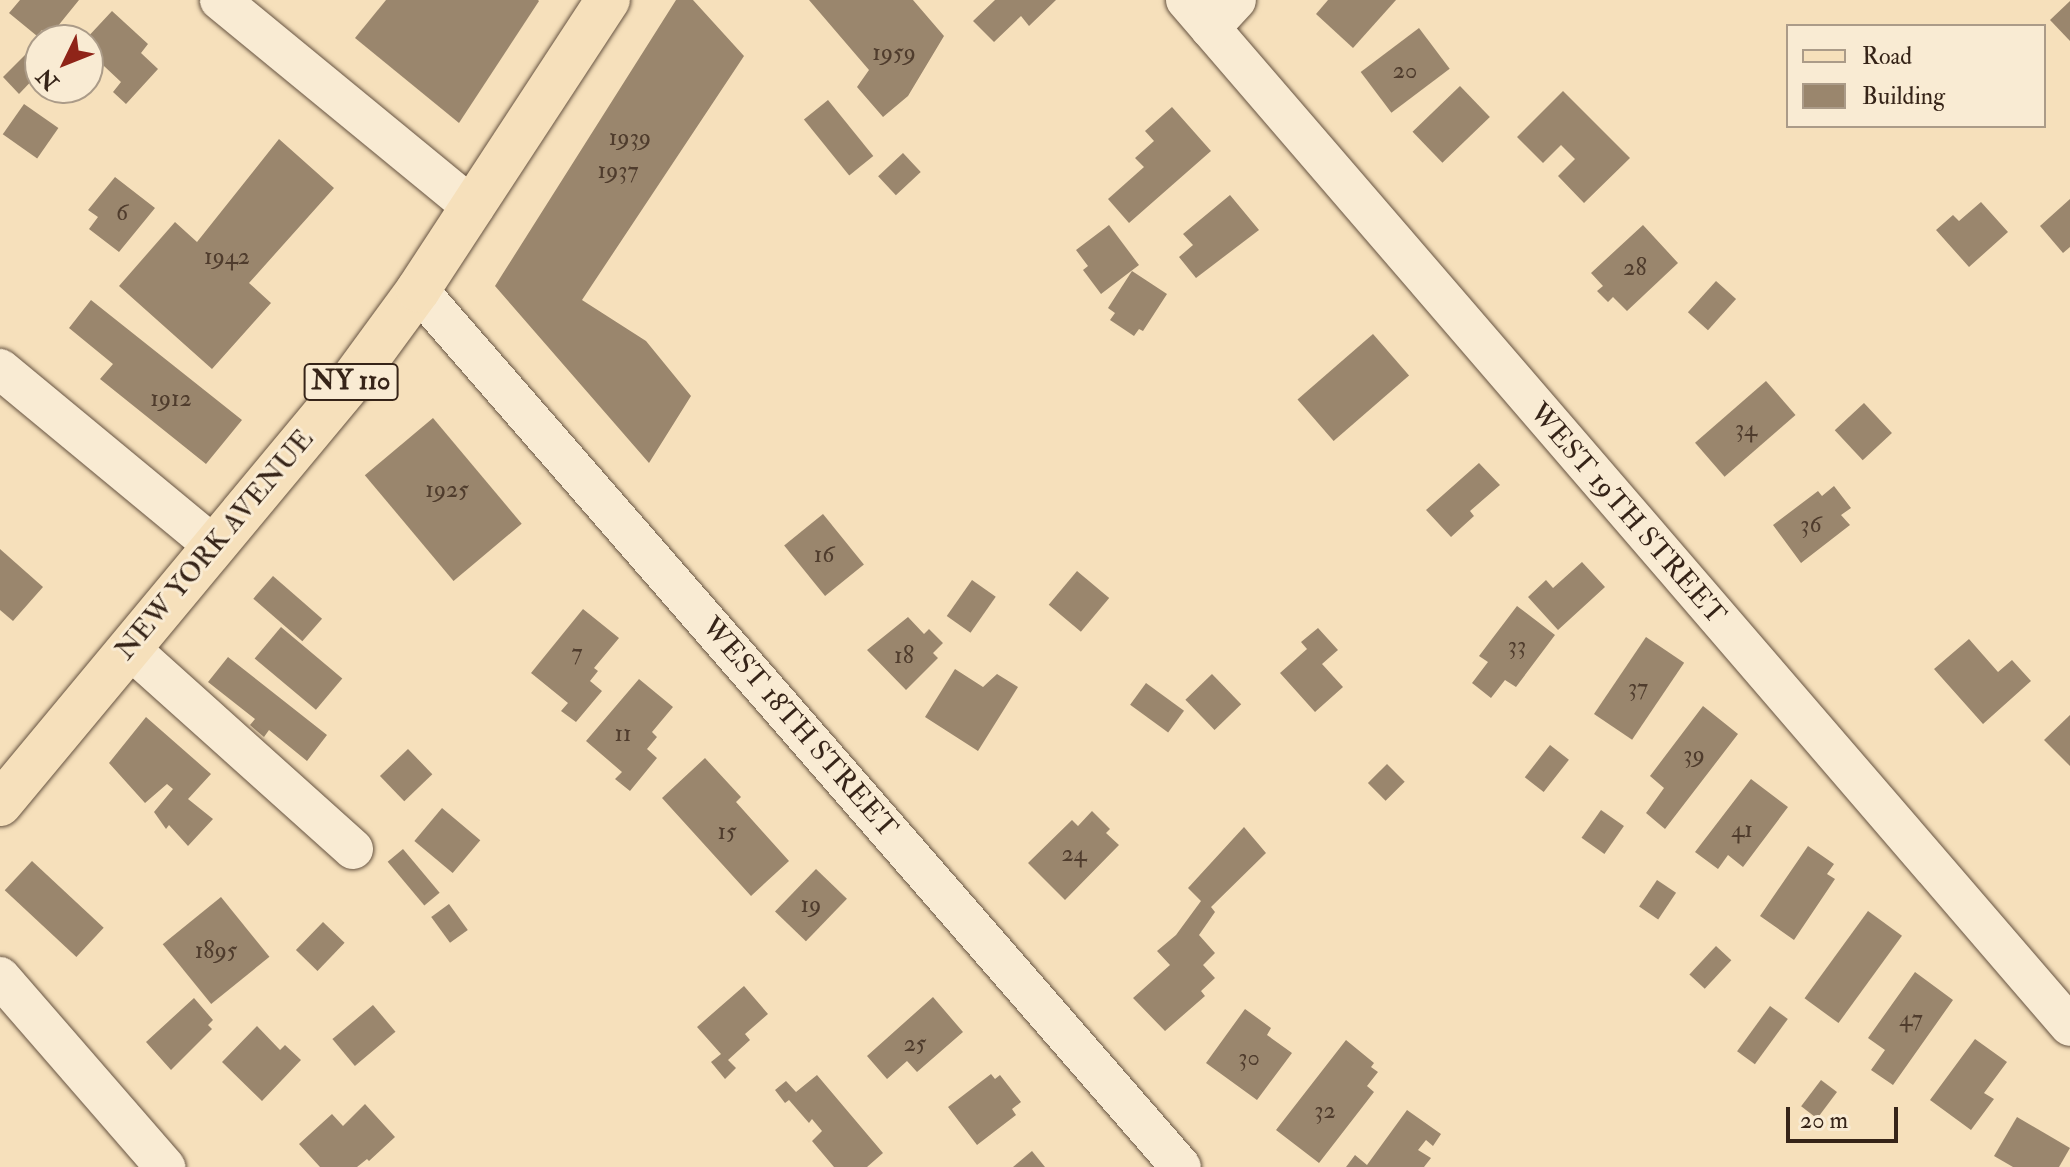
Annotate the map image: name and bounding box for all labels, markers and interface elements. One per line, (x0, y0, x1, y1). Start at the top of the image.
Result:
north arrow (24, 24, 104, 104)
legend (1786, 24, 2046, 128)
house number: 1959 (872, 39, 916, 67)
text: Road (1862, 41, 1912, 72)
house number: 20 (1393, 57, 1417, 85)
text: N (31, 62, 65, 96)
text: Building (1862, 81, 1945, 112)
house number: 1939 (609, 124, 651, 152)
house number: 1937 (598, 157, 638, 185)
house number: 6 (116, 199, 128, 227)
house number: 1942 (204, 243, 250, 271)
house number: 28 (1623, 254, 1647, 282)
road number: NY 110 (303, 360, 399, 404)
house number: 1912 (150, 385, 192, 413)
street label: WEST 19TH STREET (1522, 396, 1732, 632)
house number: 34 (1735, 415, 1757, 443)
street label: NEW YORK AVENUE (109, 423, 321, 667)
house number: 1925 (425, 476, 469, 504)
house number: 36 (1800, 511, 1822, 539)
house number: 16 (814, 541, 834, 569)
street label: WEST 18TH STREET (694, 611, 904, 845)
house number: 33 (1508, 632, 1526, 660)
house number: 7 (571, 639, 583, 667)
house number: 18 (894, 642, 914, 670)
house number: 37 (1628, 674, 1648, 702)
house number: 11 (614, 720, 632, 748)
house number: 39 (1683, 741, 1705, 769)
house number: 41 (1731, 816, 1753, 844)
house number: 15 (717, 818, 737, 846)
house number: 24 (1061, 840, 1087, 868)
house number: 19 (801, 891, 821, 919)
house number: 1895 (195, 937, 237, 965)
house number: 47 (1899, 1005, 1923, 1033)
house number: 25 (904, 1030, 926, 1058)
house number: 30 (1238, 1044, 1260, 1072)
scale bar (1790, 1091, 1902, 1141)
house number: 32 (1314, 1097, 1336, 1125)
text: 20 m (1800, 1105, 1848, 1136)

